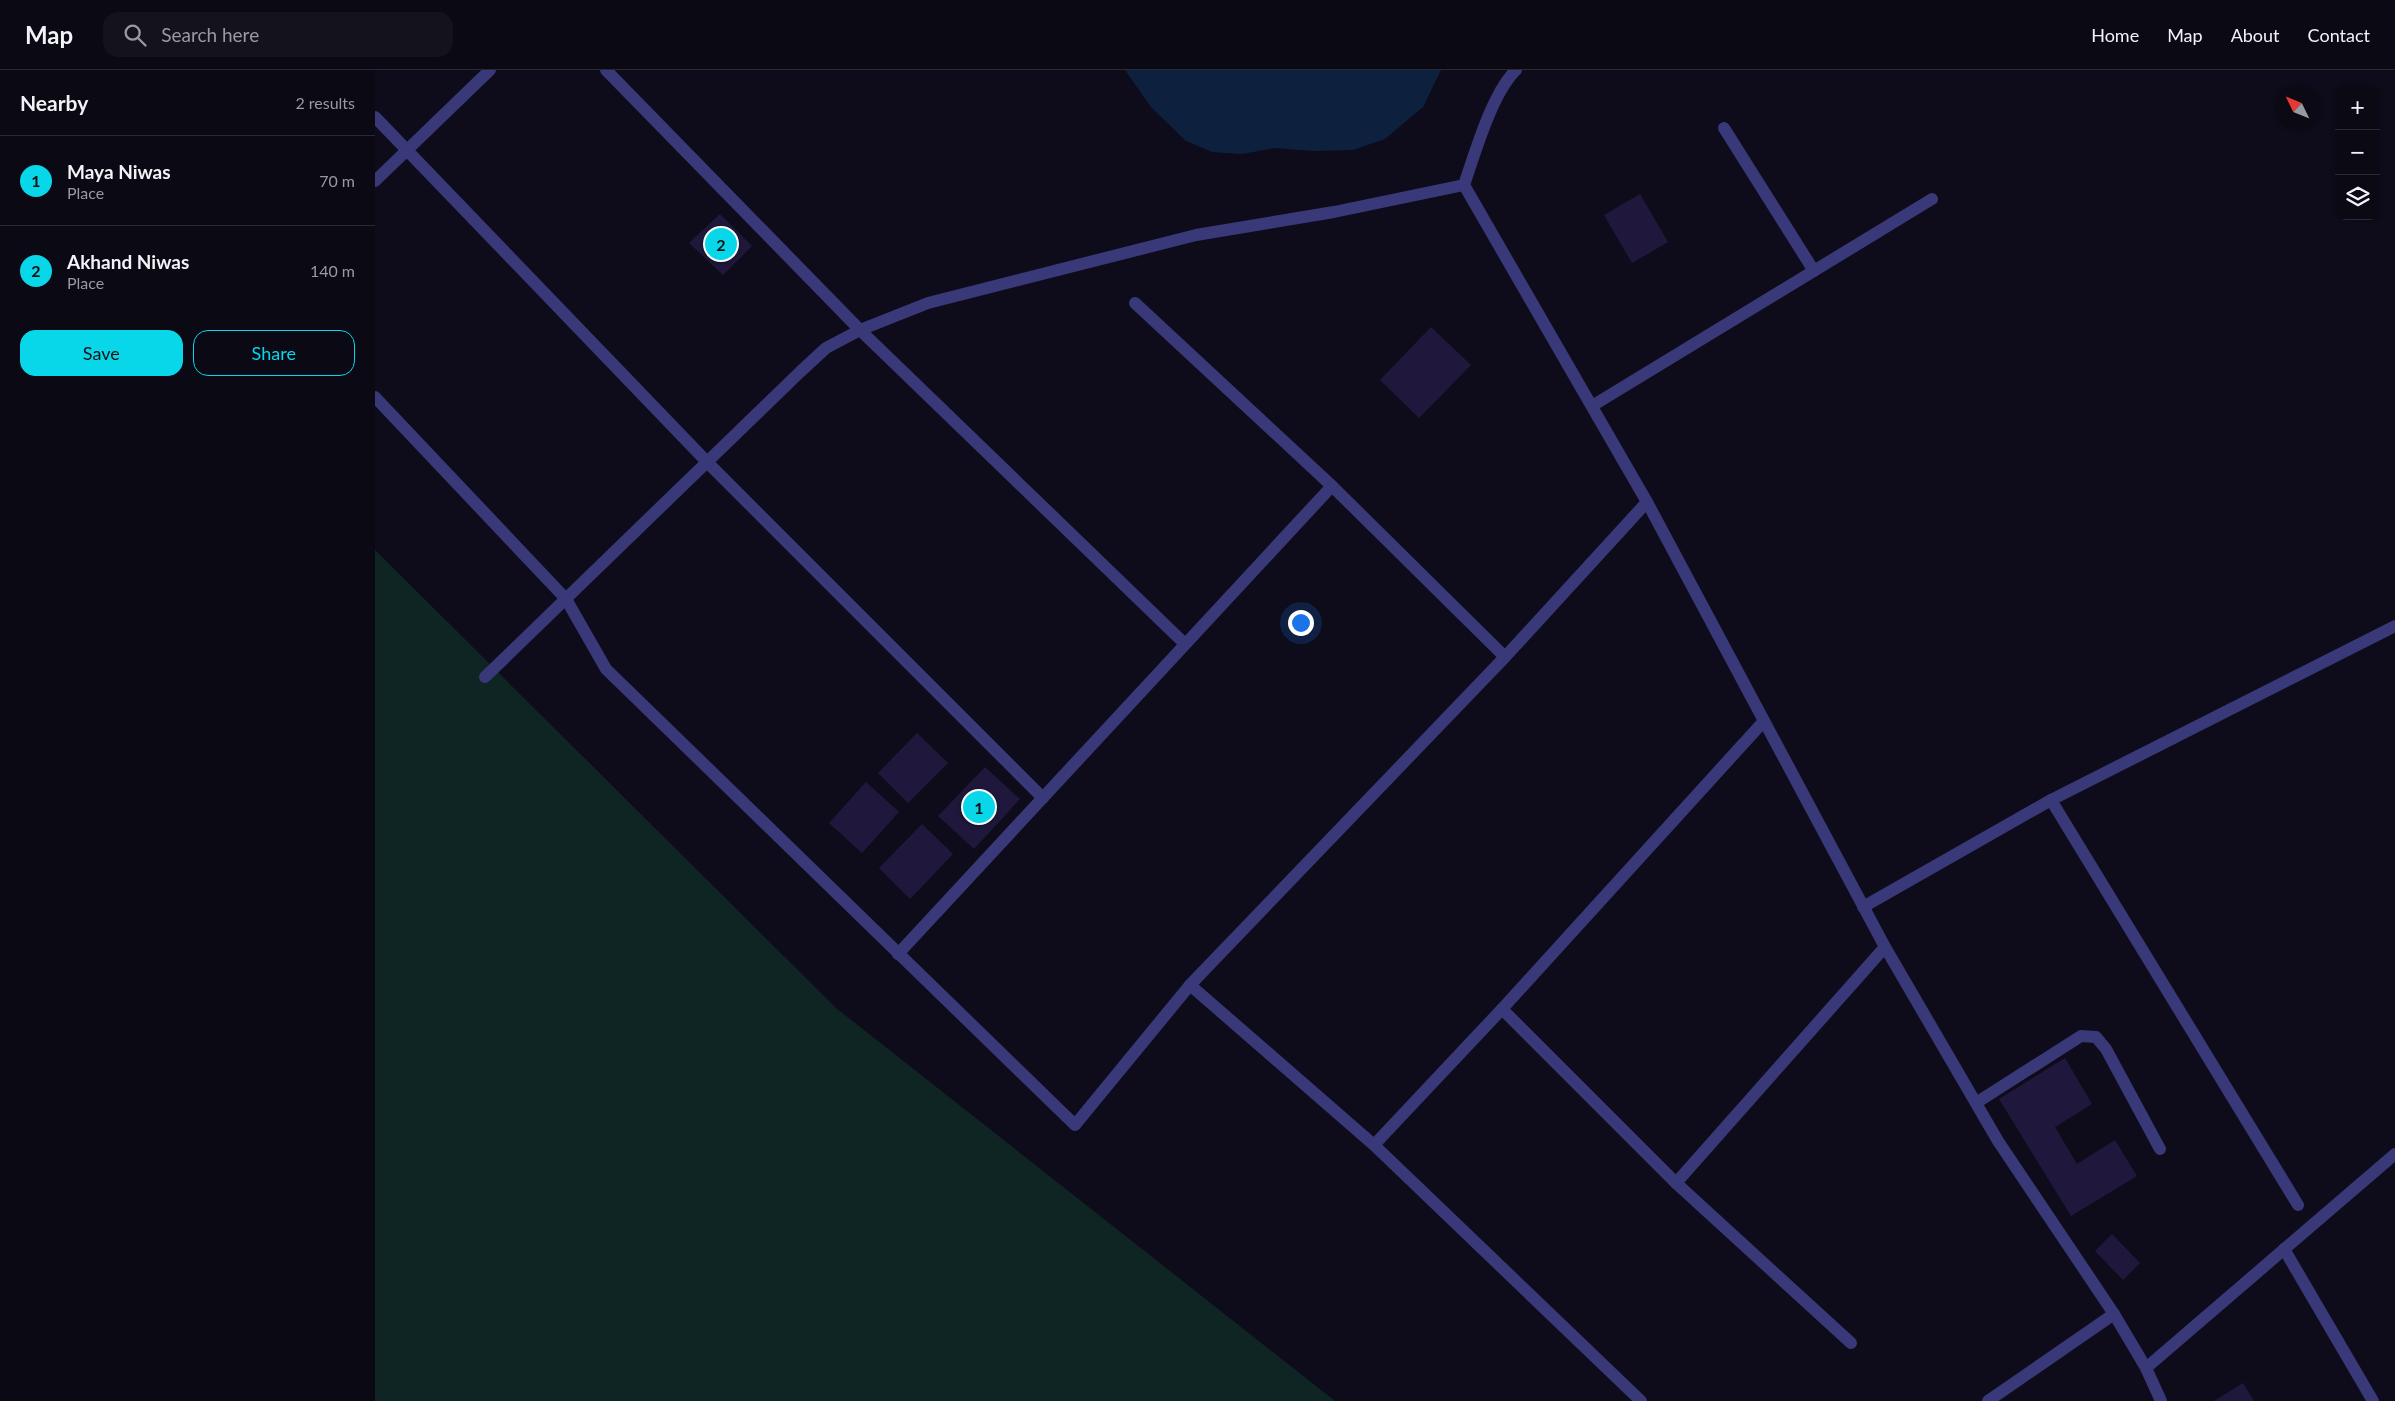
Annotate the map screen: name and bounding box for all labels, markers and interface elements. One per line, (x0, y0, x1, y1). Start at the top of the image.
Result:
search box (103, 12, 453, 57)
text: Map (25, 20, 73, 49)
icon: search (121, 21, 149, 49)
text: Search here (161, 23, 259, 46)
text: Home (2091, 24, 2139, 46)
text: Map (2167, 24, 2203, 46)
text: About (2231, 24, 2280, 46)
text: Contact (2308, 24, 2370, 46)
north arrow (2275, 85, 2320, 130)
map controls (2335, 85, 2380, 220)
button: + (2335, 85, 2380, 130)
text: Nearby (20, 90, 88, 115)
text: 2 results (295, 93, 355, 112)
button: − (2335, 130, 2380, 175)
text: Maya Niwas (67, 160, 171, 183)
text: 1 (31, 171, 41, 190)
text: 70 m (319, 171, 355, 190)
button: layers (2335, 175, 2380, 220)
text: Place (67, 183, 104, 202)
pin: 2 (705, 225, 737, 263)
text: Akhand Niwas (67, 250, 189, 273)
text: 2 (31, 261, 41, 280)
text: 140 m (310, 261, 355, 280)
text: Place (67, 273, 104, 292)
button: Save (20, 330, 183, 376)
button: Share (193, 330, 355, 376)
your location (1288, 610, 1314, 636)
pin: 1 (963, 788, 995, 826)

